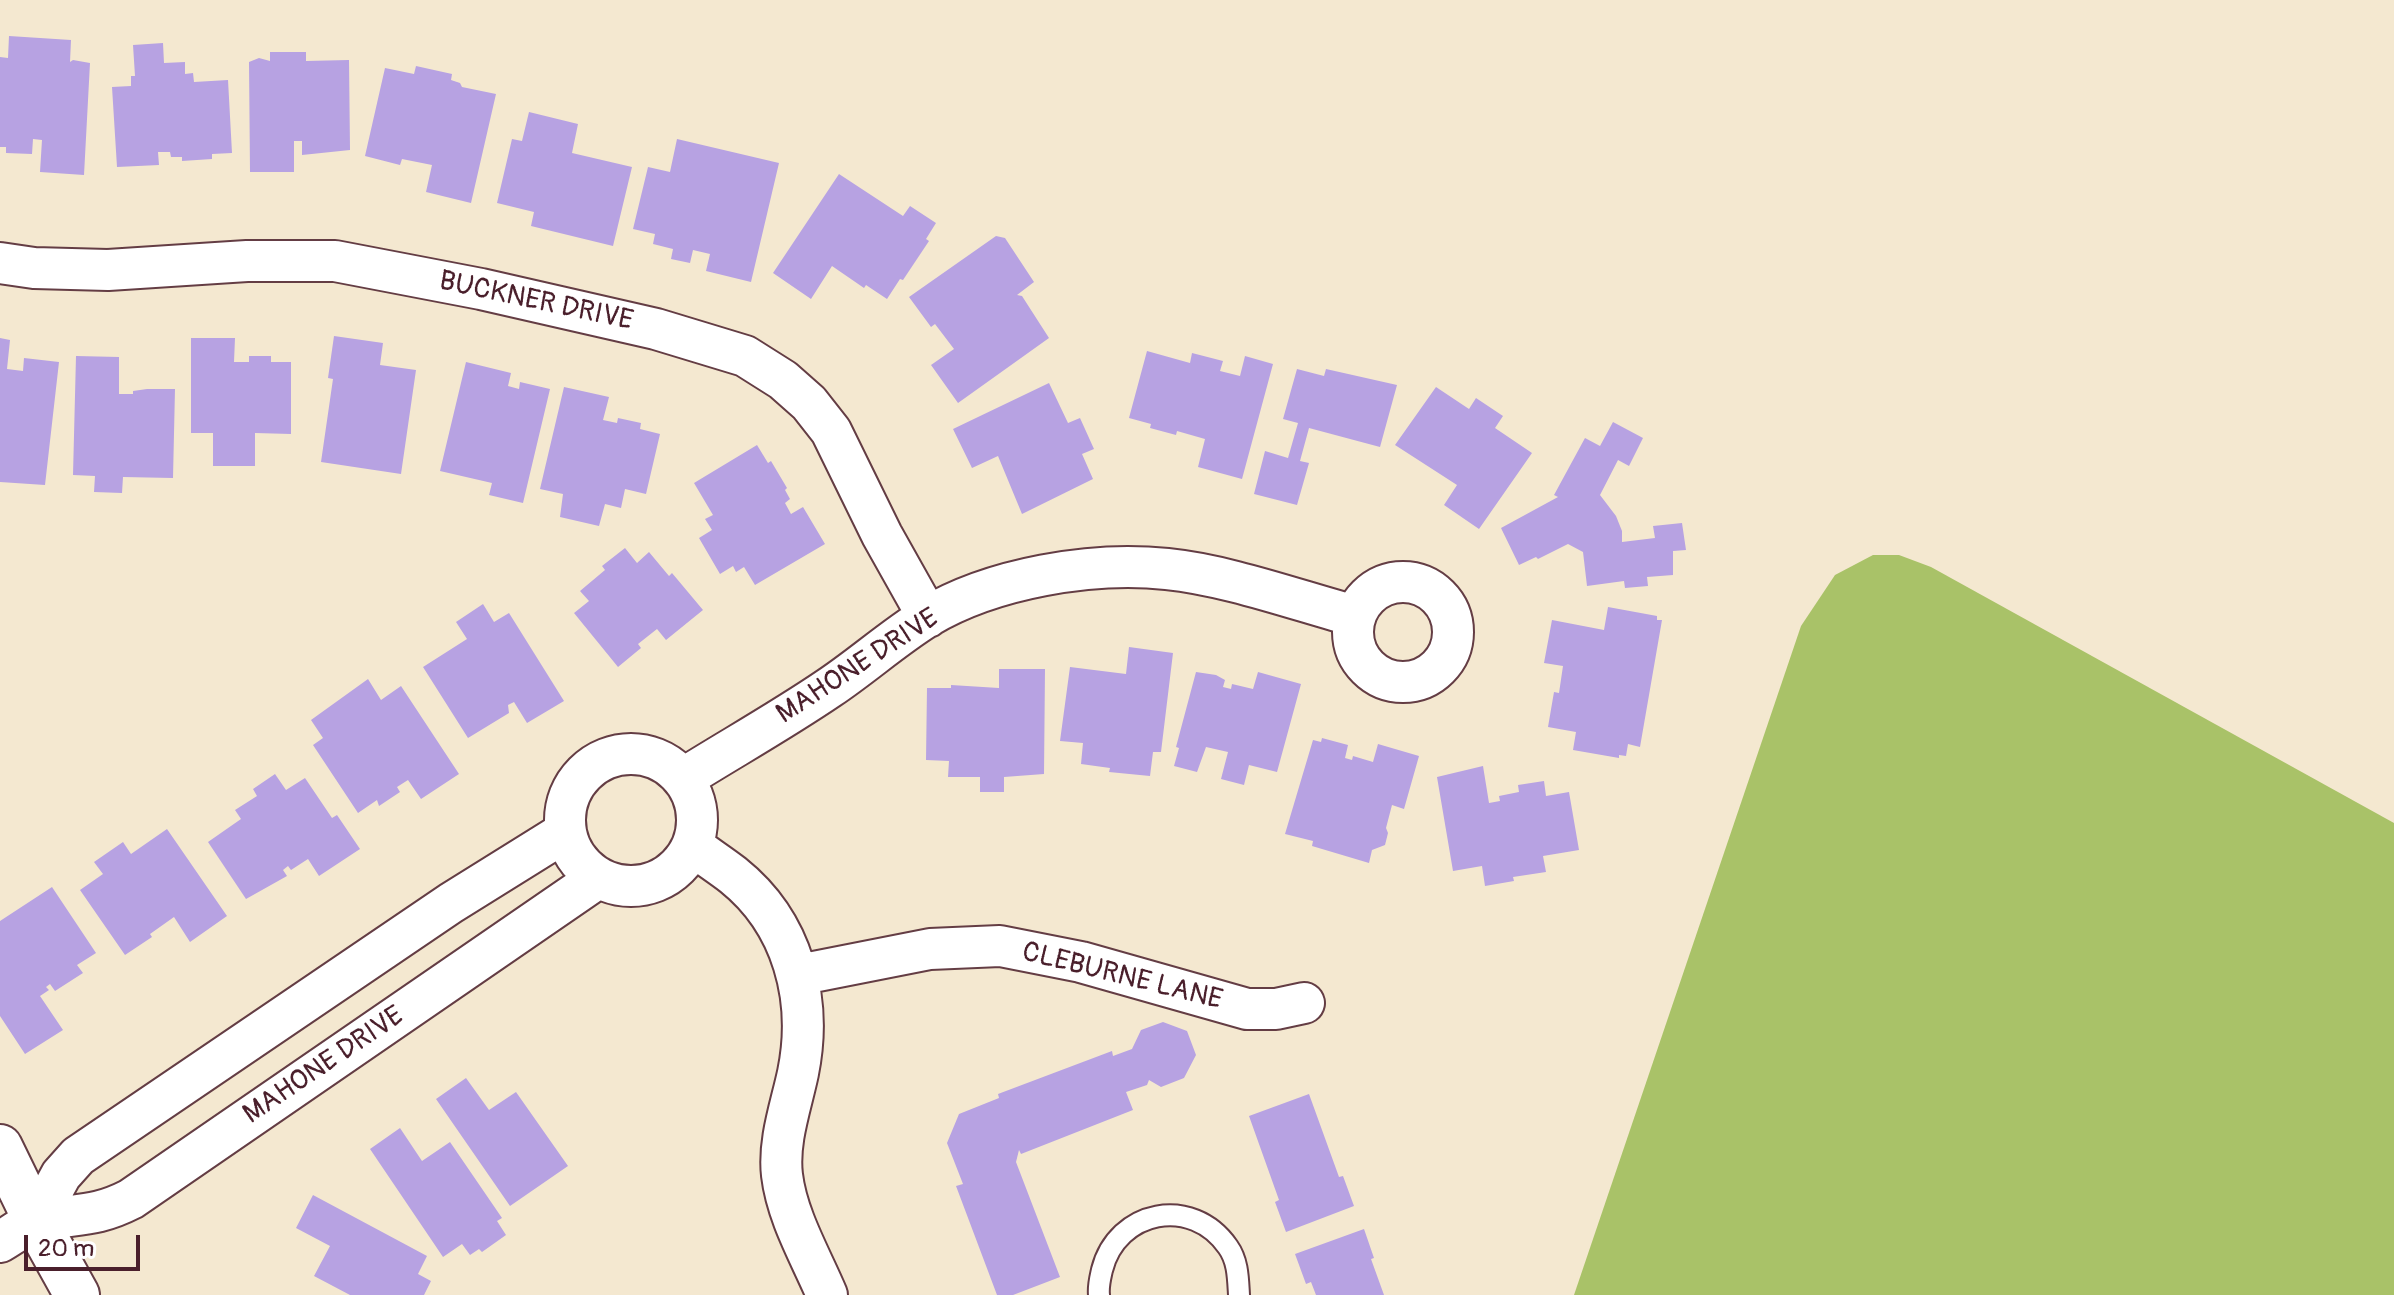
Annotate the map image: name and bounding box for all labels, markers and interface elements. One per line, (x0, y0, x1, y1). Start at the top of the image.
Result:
street label: BUCKNER DRIVE (436, 265, 636, 339)
street label: MAHONE DRIVE (771, 602, 945, 732)
street label: CLEBURNE LANE (1018, 936, 1226, 1018)
street label: MAHONE DRIVE (237, 1000, 411, 1132)
scale bar (28, 1219, 144, 1269)
text: 20 m (38, 1234, 94, 1263)

